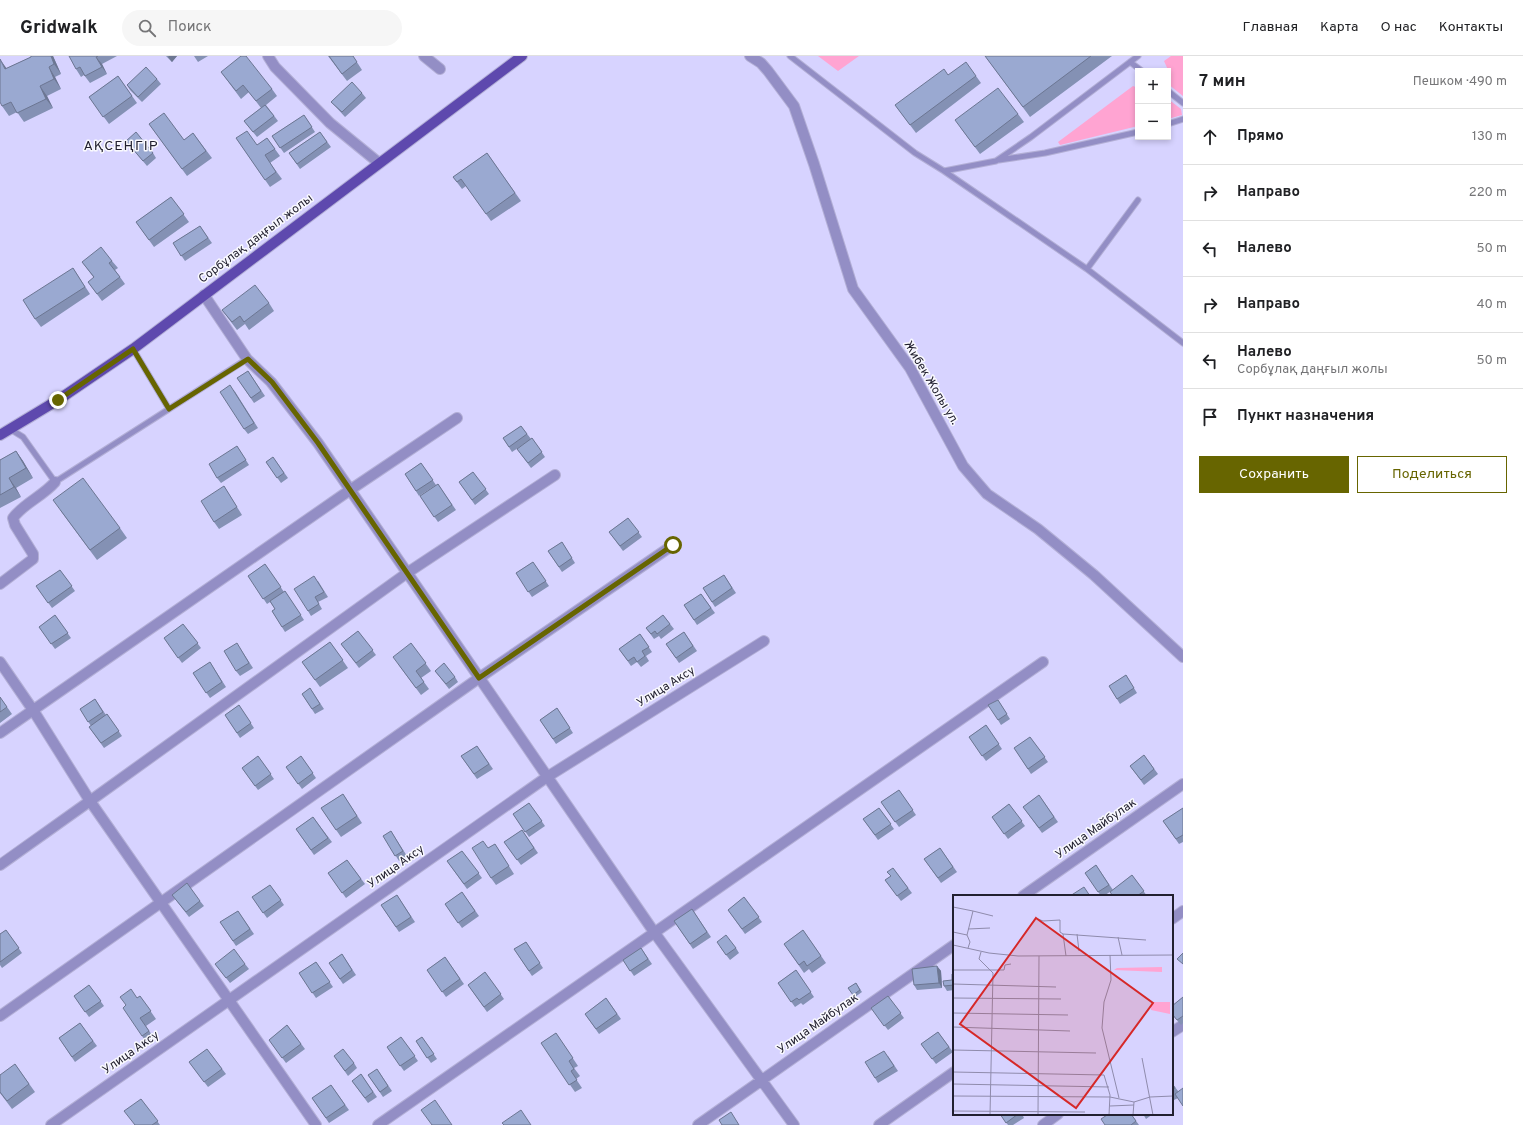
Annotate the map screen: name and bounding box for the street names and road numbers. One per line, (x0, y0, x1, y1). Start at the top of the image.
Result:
street label: Сорбұлақ даңғыл жолы (196, 191, 316, 287)
street label: Жибек Жолы ул. (900, 338, 962, 428)
street label: Улица Аксу (634, 663, 698, 711)
street label: Улица Майбулак (1052, 795, 1140, 863)
street label: Улица Аксу (364, 842, 428, 892)
street label: Улица Майбулак (774, 990, 862, 1058)
street label: Улица Аксу (99, 1028, 163, 1078)

